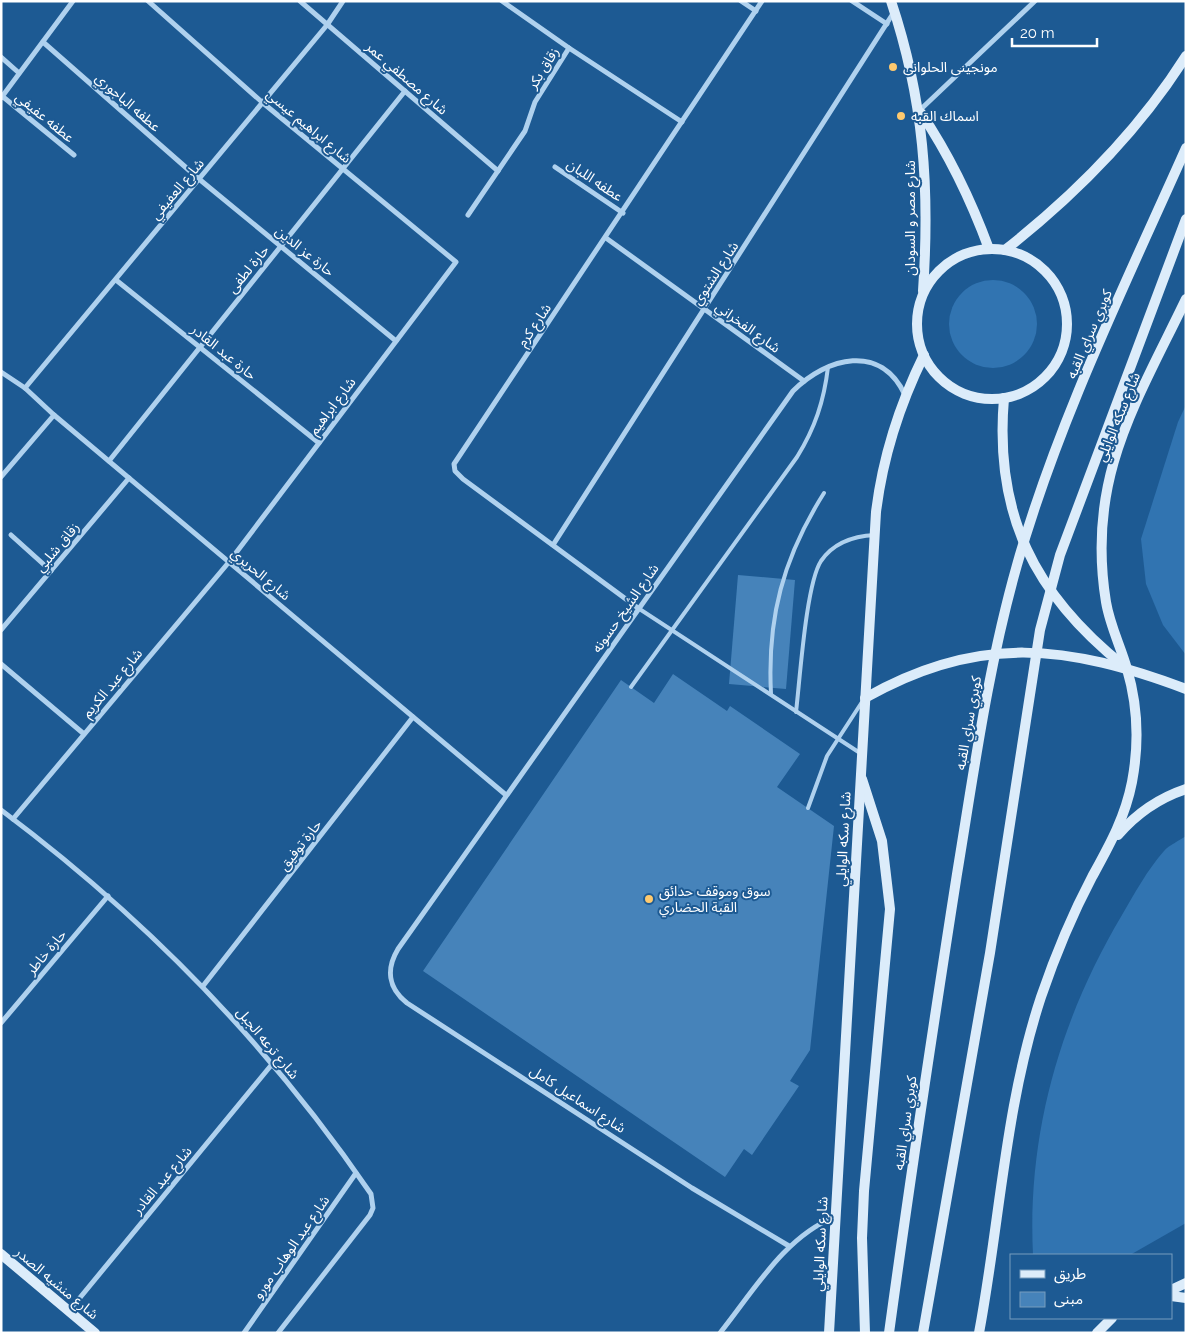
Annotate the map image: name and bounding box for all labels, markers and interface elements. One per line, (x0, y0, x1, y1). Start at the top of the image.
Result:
scale bar (1012, 15, 1097, 47)
text: 20 m (1020, 24, 1055, 42)
street label: شارع مصطفي عمر (360, 38, 451, 120)
street label: زقاق بكر (524, 44, 563, 93)
place label: مونجينى الحلوانى (903, 59, 998, 76)
marker: مونجينى الحلوانى (887, 61, 899, 73)
street label: عطفه الباجوري (90, 69, 164, 137)
street label: شارع ابراهيم عيسي (261, 86, 355, 169)
street label: عطفه عفيفي (10, 89, 78, 148)
place label: اسماك القبه (911, 108, 979, 124)
marker: اسماك القبه (895, 110, 907, 122)
street label: شارع العفيفي (147, 155, 210, 225)
street label: عطفه اللبان (563, 155, 626, 205)
street label: شارع مصر و السودان (902, 160, 921, 276)
street label: حارة عز الدين (272, 222, 338, 280)
street label: شارع الشتوي (689, 238, 744, 309)
street label: حارة لطفى (224, 242, 273, 297)
street label: كوبري سراي القبه (1063, 287, 1118, 382)
street label: شارع الفخراني (711, 298, 784, 359)
street label: شارع كرم (514, 300, 557, 351)
street label: حارة عبد القادر (187, 320, 260, 384)
street label: شارع سكه الوايلي (1093, 370, 1146, 465)
street label: شارع ابراهيم (305, 374, 361, 440)
street label: زقاق شلبي (32, 519, 85, 577)
street label: شارع الحريري (226, 545, 294, 606)
street label: شارع الشيخ حسونه (588, 560, 664, 657)
street label: شارع عبد الكريم (79, 645, 148, 723)
street label: كوبري سراي القبه (952, 675, 987, 772)
street label: شارع سكه الوايلي (833, 791, 857, 887)
street label: حارة توفيق (275, 817, 326, 875)
place label: سوق وموقف حدائق القبة الحضاري (659, 883, 771, 918)
marker: سوق وموقف حدائق القبة الحضاري (643, 893, 655, 905)
street label: حارة خاطر (22, 926, 70, 979)
street label: شارع ترعه الجبل (231, 1004, 303, 1084)
street label: شارع اسماعيل كامل (526, 1062, 629, 1138)
street label: كوبري سراي القبه (890, 1075, 923, 1172)
street label: شارع عبد القادر (128, 1143, 197, 1220)
street label: شارع عبد الوهاب مورو (249, 1192, 335, 1303)
street label: شارع سكه الوايلي (810, 1196, 834, 1292)
street label: شارع منشيه الصدر (10, 1243, 102, 1325)
legend (1010, 1254, 1172, 1319)
text: طريق (1054, 1265, 1086, 1284)
text: مبنى (1054, 1290, 1083, 1308)

